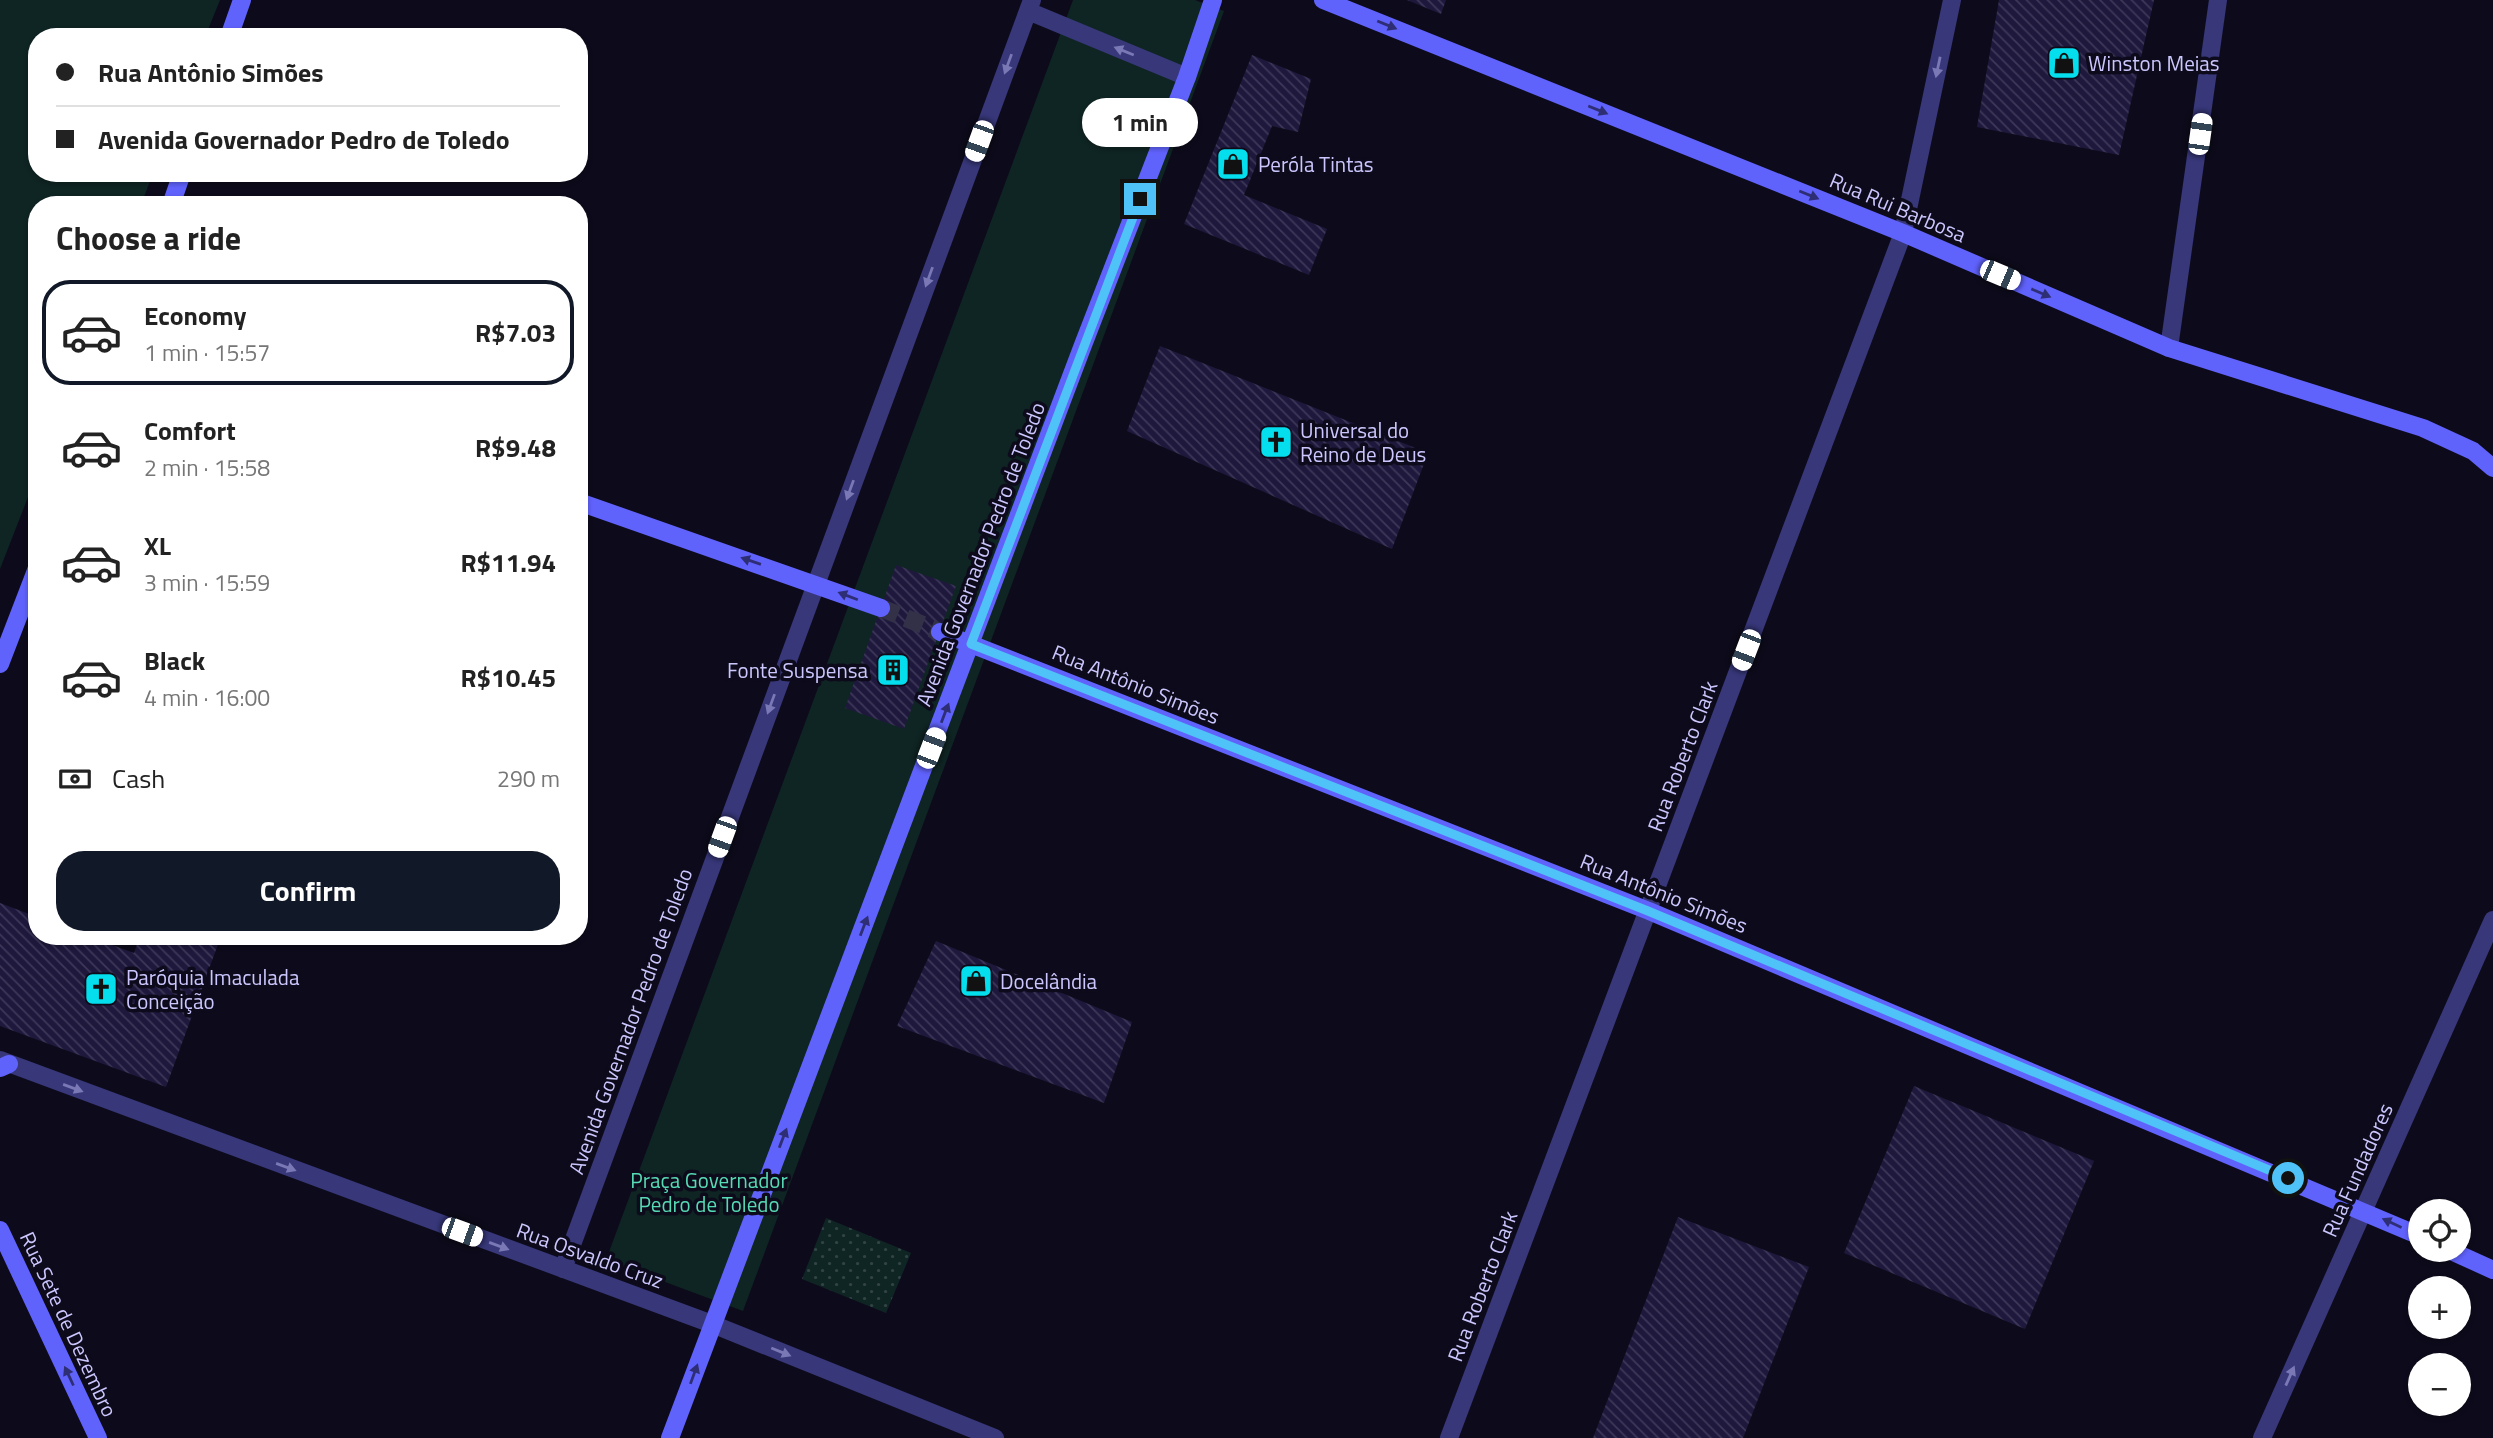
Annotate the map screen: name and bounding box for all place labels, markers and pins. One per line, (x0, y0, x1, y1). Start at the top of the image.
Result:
shop icon: Winston Meias (2045, 44, 2083, 82)
place label: Winston Meias (2088, 47, 2220, 79)
shop icon: Peróla Tintas (1214, 145, 1252, 183)
place label: Peróla Tintas (1258, 148, 1374, 180)
place label: Universal do Reino de Deus (1300, 414, 1426, 470)
church icon: Universal do Reino de Deus (1257, 423, 1295, 461)
building icon: Fonte Suspensa (874, 651, 912, 689)
place label: Fonte Suspensa (727, 654, 868, 686)
place label: Paróquia Imaculada Conceição (126, 961, 300, 1017)
shop icon: Docelândia (957, 962, 995, 1000)
place label: Docelândia (1000, 965, 1098, 997)
church icon: Paróquia Imaculada Conceição (82, 970, 120, 1008)

